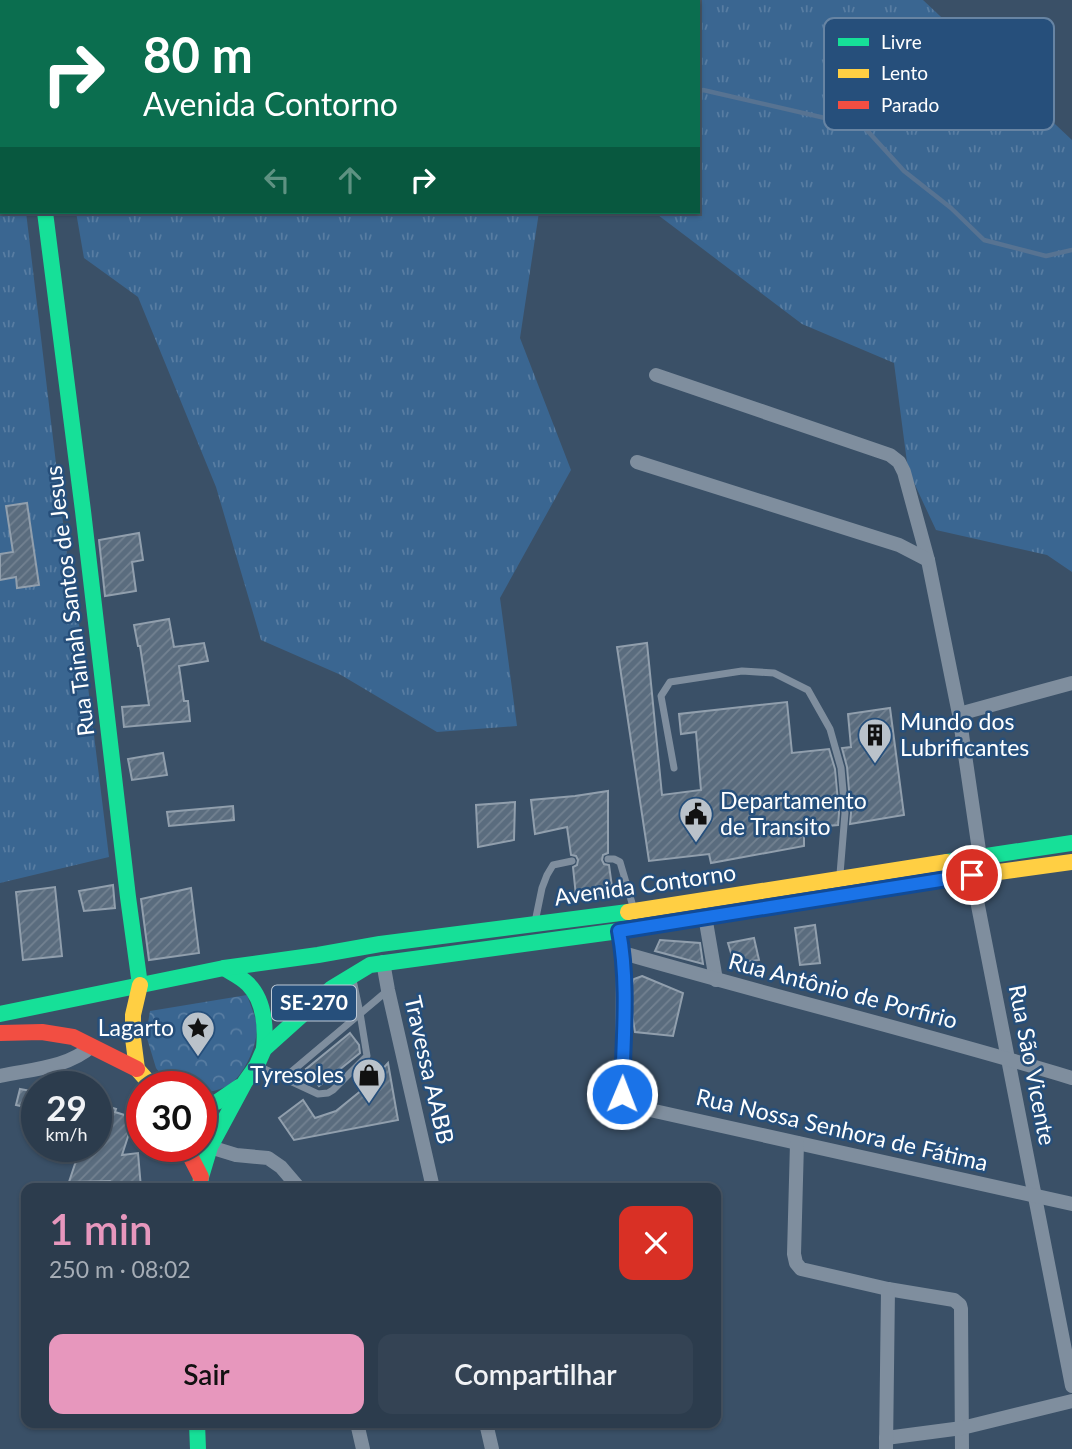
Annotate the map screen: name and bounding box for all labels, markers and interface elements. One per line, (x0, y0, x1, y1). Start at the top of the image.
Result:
legend (824, 18, 1054, 130)
text: 80 m (143, 25, 253, 83)
icon: right (28, 28, 119, 119)
text: Livre (881, 30, 922, 53)
text: Lento (881, 61, 928, 84)
text: Avenida Contorno (143, 84, 398, 123)
text: Parado (881, 93, 939, 116)
icon: left (258, 161, 296, 199)
icon: ahead (331, 161, 369, 199)
icon: right (404, 161, 442, 199)
street label: Rua Tainah Santos de Jesus (39, 464, 99, 738)
place label: Mundo dos Lubrificantes (900, 707, 1029, 761)
building icon: Mundo dos Lubrificantes (856, 716, 894, 765)
place label: Departamento de Transito (720, 786, 867, 840)
public building icon: Departamento de Transito (677, 795, 715, 844)
pin (942, 845, 1002, 905)
icon: arrive (953, 856, 991, 894)
street label: Avenida Contorno (552, 857, 738, 911)
street label: Rua Antônio de Porfirio (726, 946, 961, 1034)
street label: Rua São Vicente (1004, 982, 1062, 1147)
road number: SE-270 (272, 986, 356, 1020)
street label: Travessa AABB (399, 993, 461, 1147)
place icon: Lagarto (179, 1009, 217, 1058)
place label: Lagarto (98, 1013, 174, 1041)
shop icon: Tyresoles (350, 1056, 388, 1105)
position arrow (585, 1057, 659, 1131)
place label: Tyresoles (250, 1060, 344, 1088)
speed limit sign: 30 (126, 1071, 217, 1162)
street label: Rua Nossa Senhora de Fátima (694, 1082, 991, 1176)
text: 29 (46, 1086, 87, 1128)
text: km/h (45, 1123, 88, 1145)
text: 1 min (49, 1204, 153, 1254)
button: close (619, 1206, 693, 1280)
text: 250 m · 08:02 (49, 1255, 191, 1283)
button: Sair (49, 1334, 364, 1414)
button: Compartilhar (378, 1334, 693, 1414)

